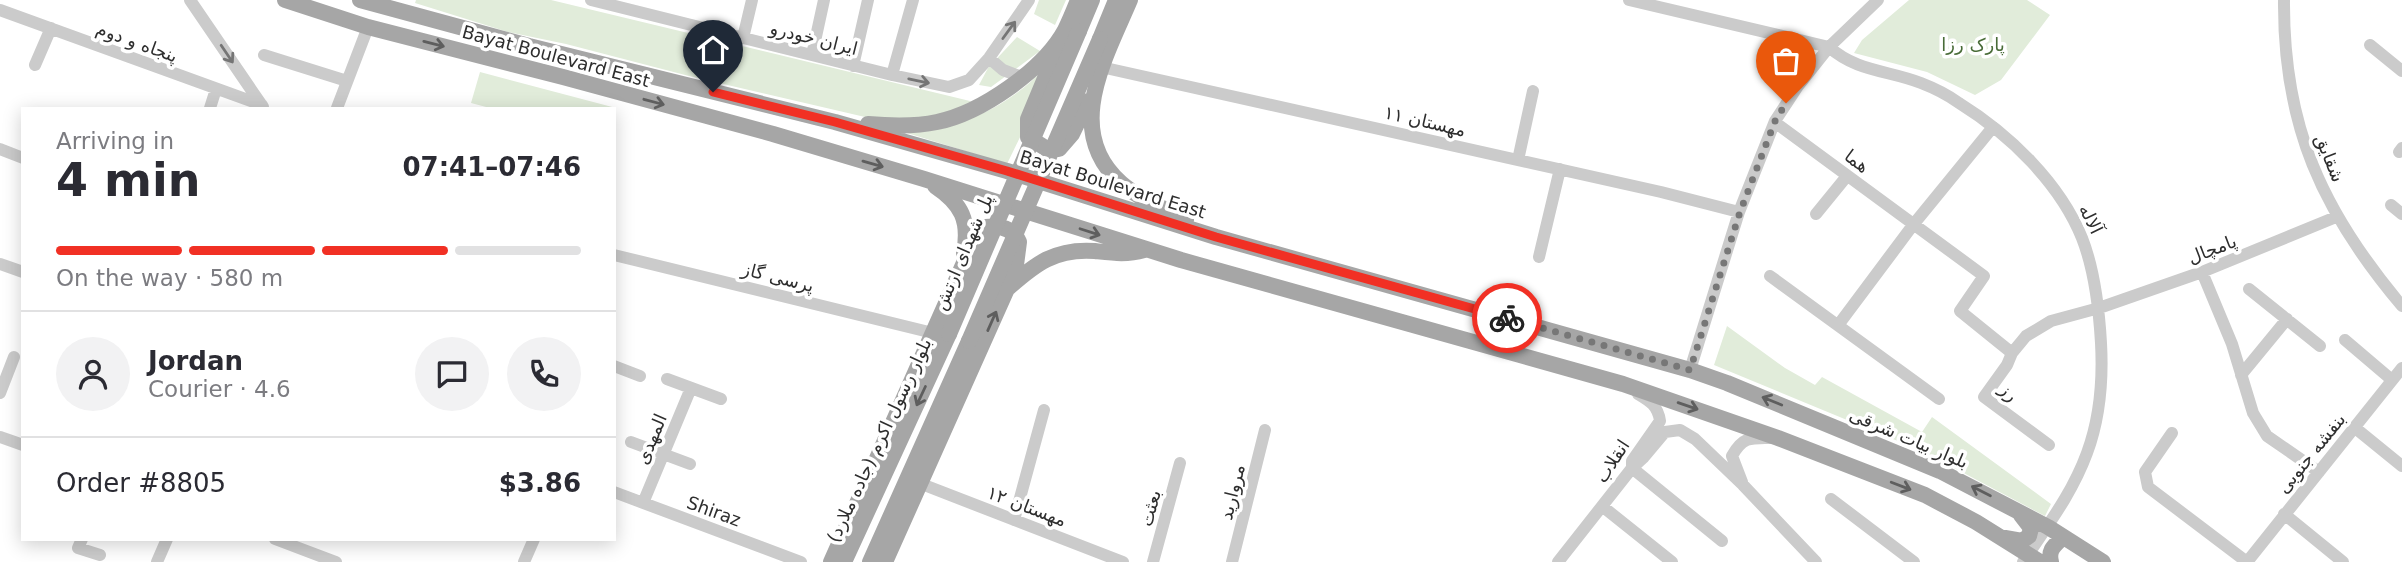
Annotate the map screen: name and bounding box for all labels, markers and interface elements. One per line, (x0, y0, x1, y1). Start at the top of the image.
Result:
street label: ایران خودرو (767, 17, 860, 60)
street label: پنجاه و دوم (93, 18, 181, 67)
pin (683, 20, 743, 92)
street label: Bayat Boulevard East (460, 21, 652, 91)
one-way arrow (1002, 21, 1016, 40)
icon: home (694, 31, 732, 69)
pin (1756, 31, 1816, 103)
park label: پارک رزا (1941, 34, 2005, 56)
one-way arrow (422, 38, 445, 51)
icon: bag (1767, 42, 1805, 80)
one-way arrow (220, 44, 235, 63)
one-way arrow (907, 74, 930, 88)
one-way arrow (642, 96, 665, 109)
street label: مهستان ۱۱ (1382, 101, 1468, 142)
text: Arriving in (56, 128, 174, 154)
street label: شقایق (2310, 131, 2349, 185)
street label: هما (1841, 145, 1873, 177)
street label: Bayat Boulevard East (1017, 146, 1209, 222)
text: 07:41–07:46 (402, 152, 581, 182)
text: 4 min (56, 153, 200, 207)
one-way arrow (862, 158, 884, 171)
street label: پل شهدای ارتش (929, 191, 998, 313)
street label: آلاله (2075, 200, 2108, 238)
one-way arrow (1079, 226, 1101, 239)
street label: پامچال (2185, 230, 2240, 269)
street label: پرسی گاز (739, 258, 816, 297)
text: On the way · 580 m (56, 265, 283, 291)
courier (1472, 283, 1542, 353)
icon: bike (1488, 299, 1526, 337)
one-way arrow (986, 310, 999, 332)
street label: بلوار رسول اکرم (جاده ملارد) (822, 335, 937, 546)
button: person (56, 337, 130, 411)
button: chat (415, 337, 489, 411)
button: phone (507, 337, 581, 411)
text: Jordan (148, 346, 243, 376)
text: Courier · 4.6 (148, 376, 291, 402)
street label: رز (1995, 378, 2023, 406)
one-way arrow (913, 385, 927, 406)
one-way arrow (1761, 394, 1783, 407)
one-way arrow (1676, 401, 1698, 413)
street label: بلوار بیات شرقی (1846, 404, 1972, 473)
street label: بنفشه جنوبی (2272, 409, 2350, 498)
street label: المهدی (631, 411, 672, 468)
street label: انقلاب (1590, 436, 1634, 486)
street label: مروارید (1215, 462, 1250, 522)
text: Order #8805 (56, 468, 226, 498)
text: $3.86 (499, 468, 581, 498)
one-way arrow (1889, 480, 1911, 493)
street label: مهستان ۱۲ (984, 481, 1070, 532)
one-way arrow (1971, 484, 1991, 498)
street label: بعثت (1135, 488, 1165, 528)
street label: Shiraz (684, 492, 744, 530)

